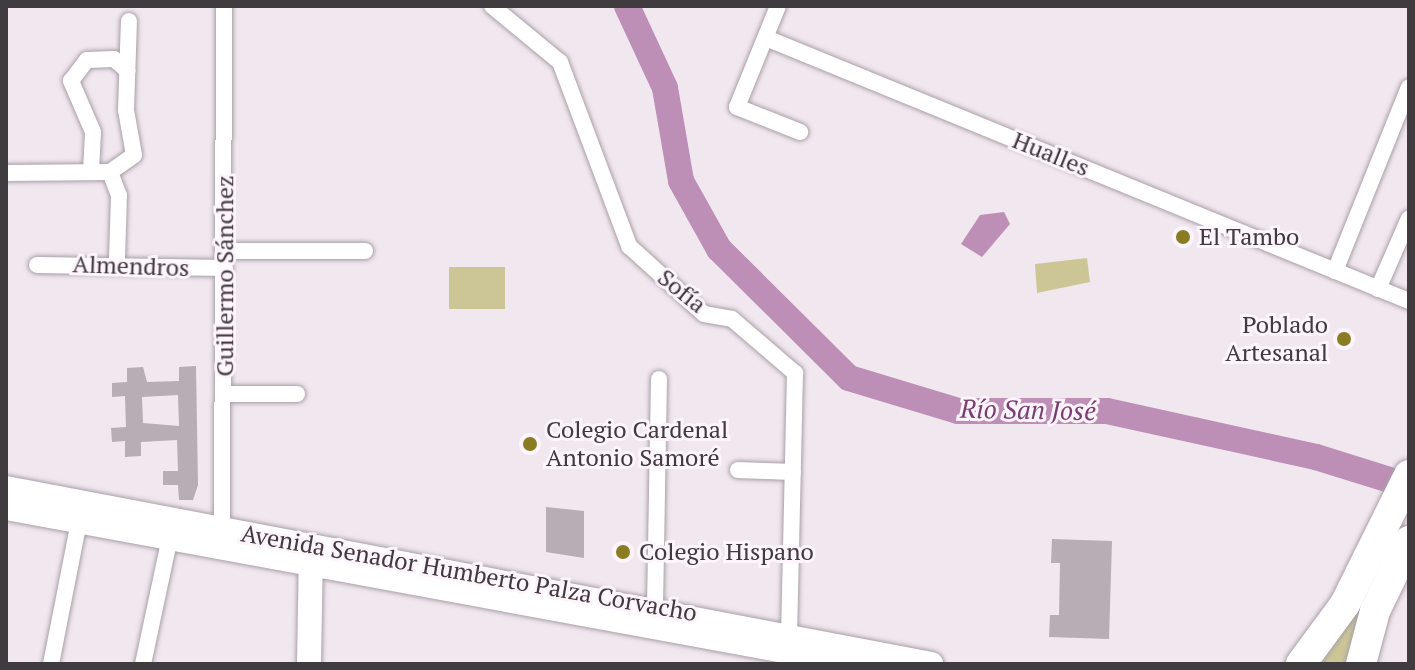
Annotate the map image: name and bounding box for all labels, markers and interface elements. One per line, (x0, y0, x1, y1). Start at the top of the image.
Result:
street label: Hualles (1008, 126, 1094, 182)
street label: Guillermo Sánchez (211, 175, 239, 377)
place label: El Tambo (1199, 223, 1299, 251)
marker: El Tambo (1174, 228, 1192, 246)
street label: Almendros (72, 250, 190, 282)
street label: Sofía (652, 263, 712, 319)
place label: Poblado Artesanal (1225, 311, 1328, 367)
marker: Poblado Artesanal (1335, 330, 1353, 348)
water label: Río San José (960, 393, 1096, 427)
place label: Colegio Cardenal Antonio Samoré (546, 416, 728, 472)
marker: Colegio Cardenal Antonio Samoré (521, 435, 539, 453)
street label: Avenida Senador Humberto Palza Corvacho (239, 519, 699, 627)
place label: Colegio Hispano (639, 538, 814, 566)
marker: Colegio Hispano (614, 543, 632, 561)

